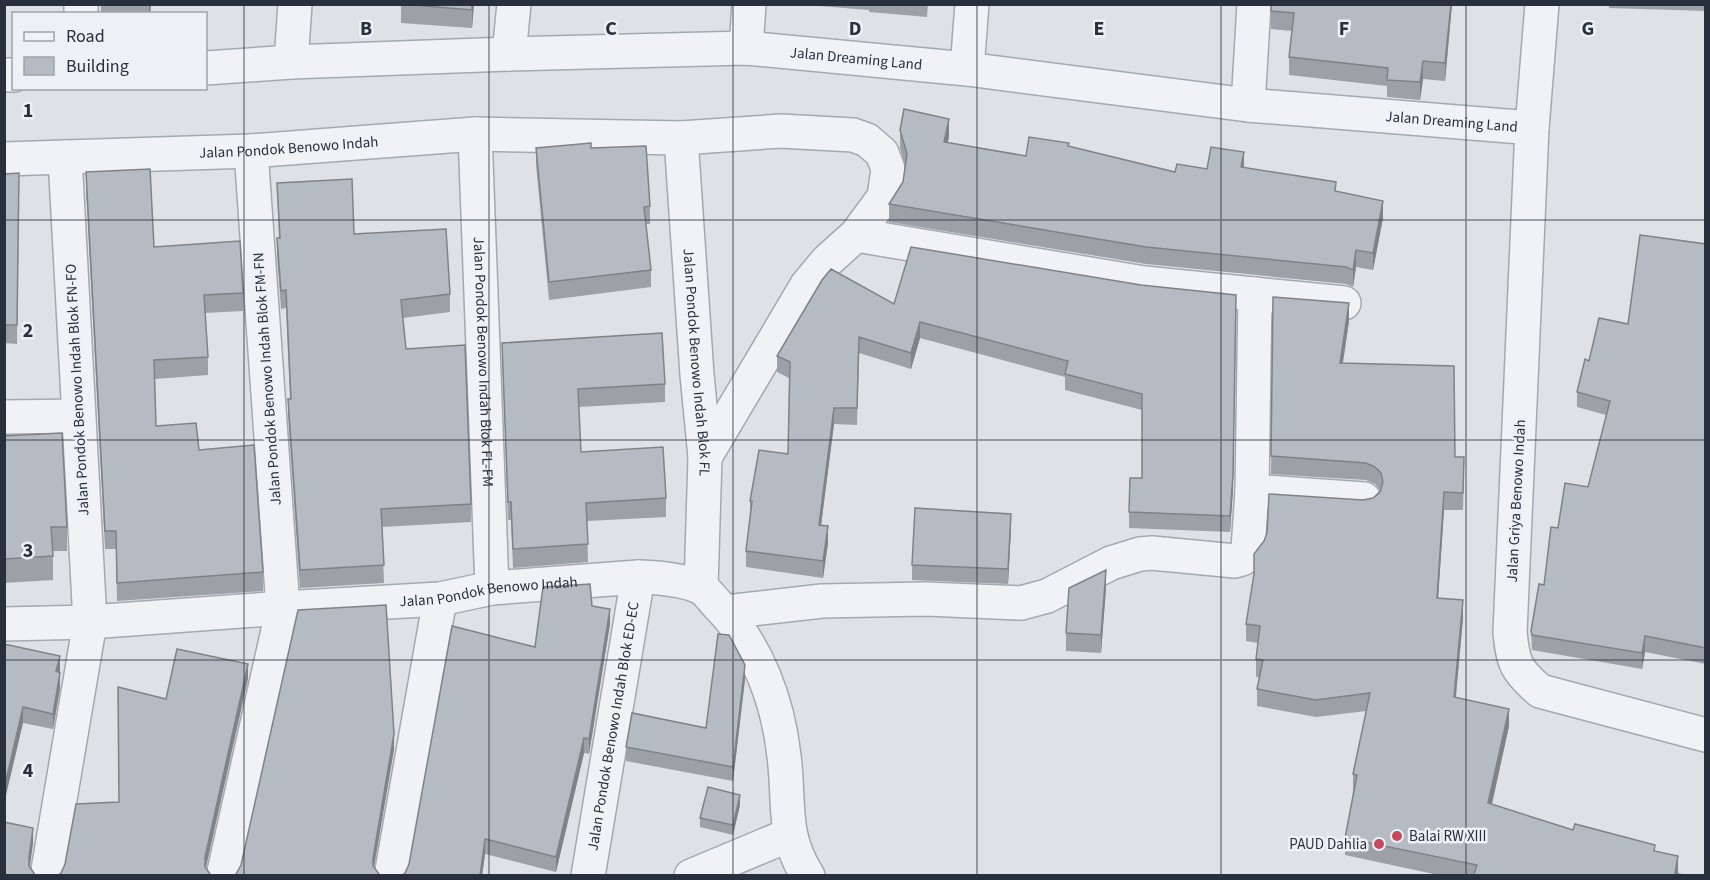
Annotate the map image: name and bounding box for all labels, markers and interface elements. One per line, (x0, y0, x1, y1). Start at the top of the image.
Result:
legend (12, 12, 207, 90)
text: B (360, 15, 372, 43)
text: C (605, 15, 617, 43)
text: D (849, 15, 861, 43)
text: E (1094, 15, 1104, 43)
text: F (1339, 15, 1349, 43)
text: G (1582, 15, 1594, 43)
text: Road (66, 24, 105, 49)
street label: Jalan Dreaming Land (789, 42, 923, 76)
text: Building (66, 54, 129, 79)
text: 1 (23, 97, 33, 125)
street label: Jalan Dreaming Land (1385, 106, 1519, 138)
street label: Jalan Pondok Benowo Indah (199, 131, 379, 164)
street label: Jalan Pondok Benowo Indah Blok FL-FM (468, 236, 498, 488)
street label: Jalan Pondok Benowo Indah Blok FL (677, 248, 715, 477)
street label: Jalan Pondok Benowo Indah Blok FM-FN (248, 252, 287, 506)
street label: Jalan Pondok Benowo Indah Blok FN-FO (60, 263, 95, 517)
text: 2 (23, 317, 33, 345)
street label: Jalan Griya Benowo Indah (1502, 419, 1531, 583)
text: 3 (23, 537, 33, 565)
street label: Jalan Pondok Benowo Indah (399, 572, 578, 612)
street label: Jalan Pondok Benowo Indah Blok ED-EC (582, 600, 645, 852)
text: 4 (23, 757, 34, 785)
place label: Balai RW XIII (1409, 826, 1486, 847)
marker: Balai RW XIII (1390, 829, 1404, 843)
place label: PAUD Dahlia (1289, 834, 1367, 855)
marker: PAUD Dahlia (1372, 837, 1386, 851)

